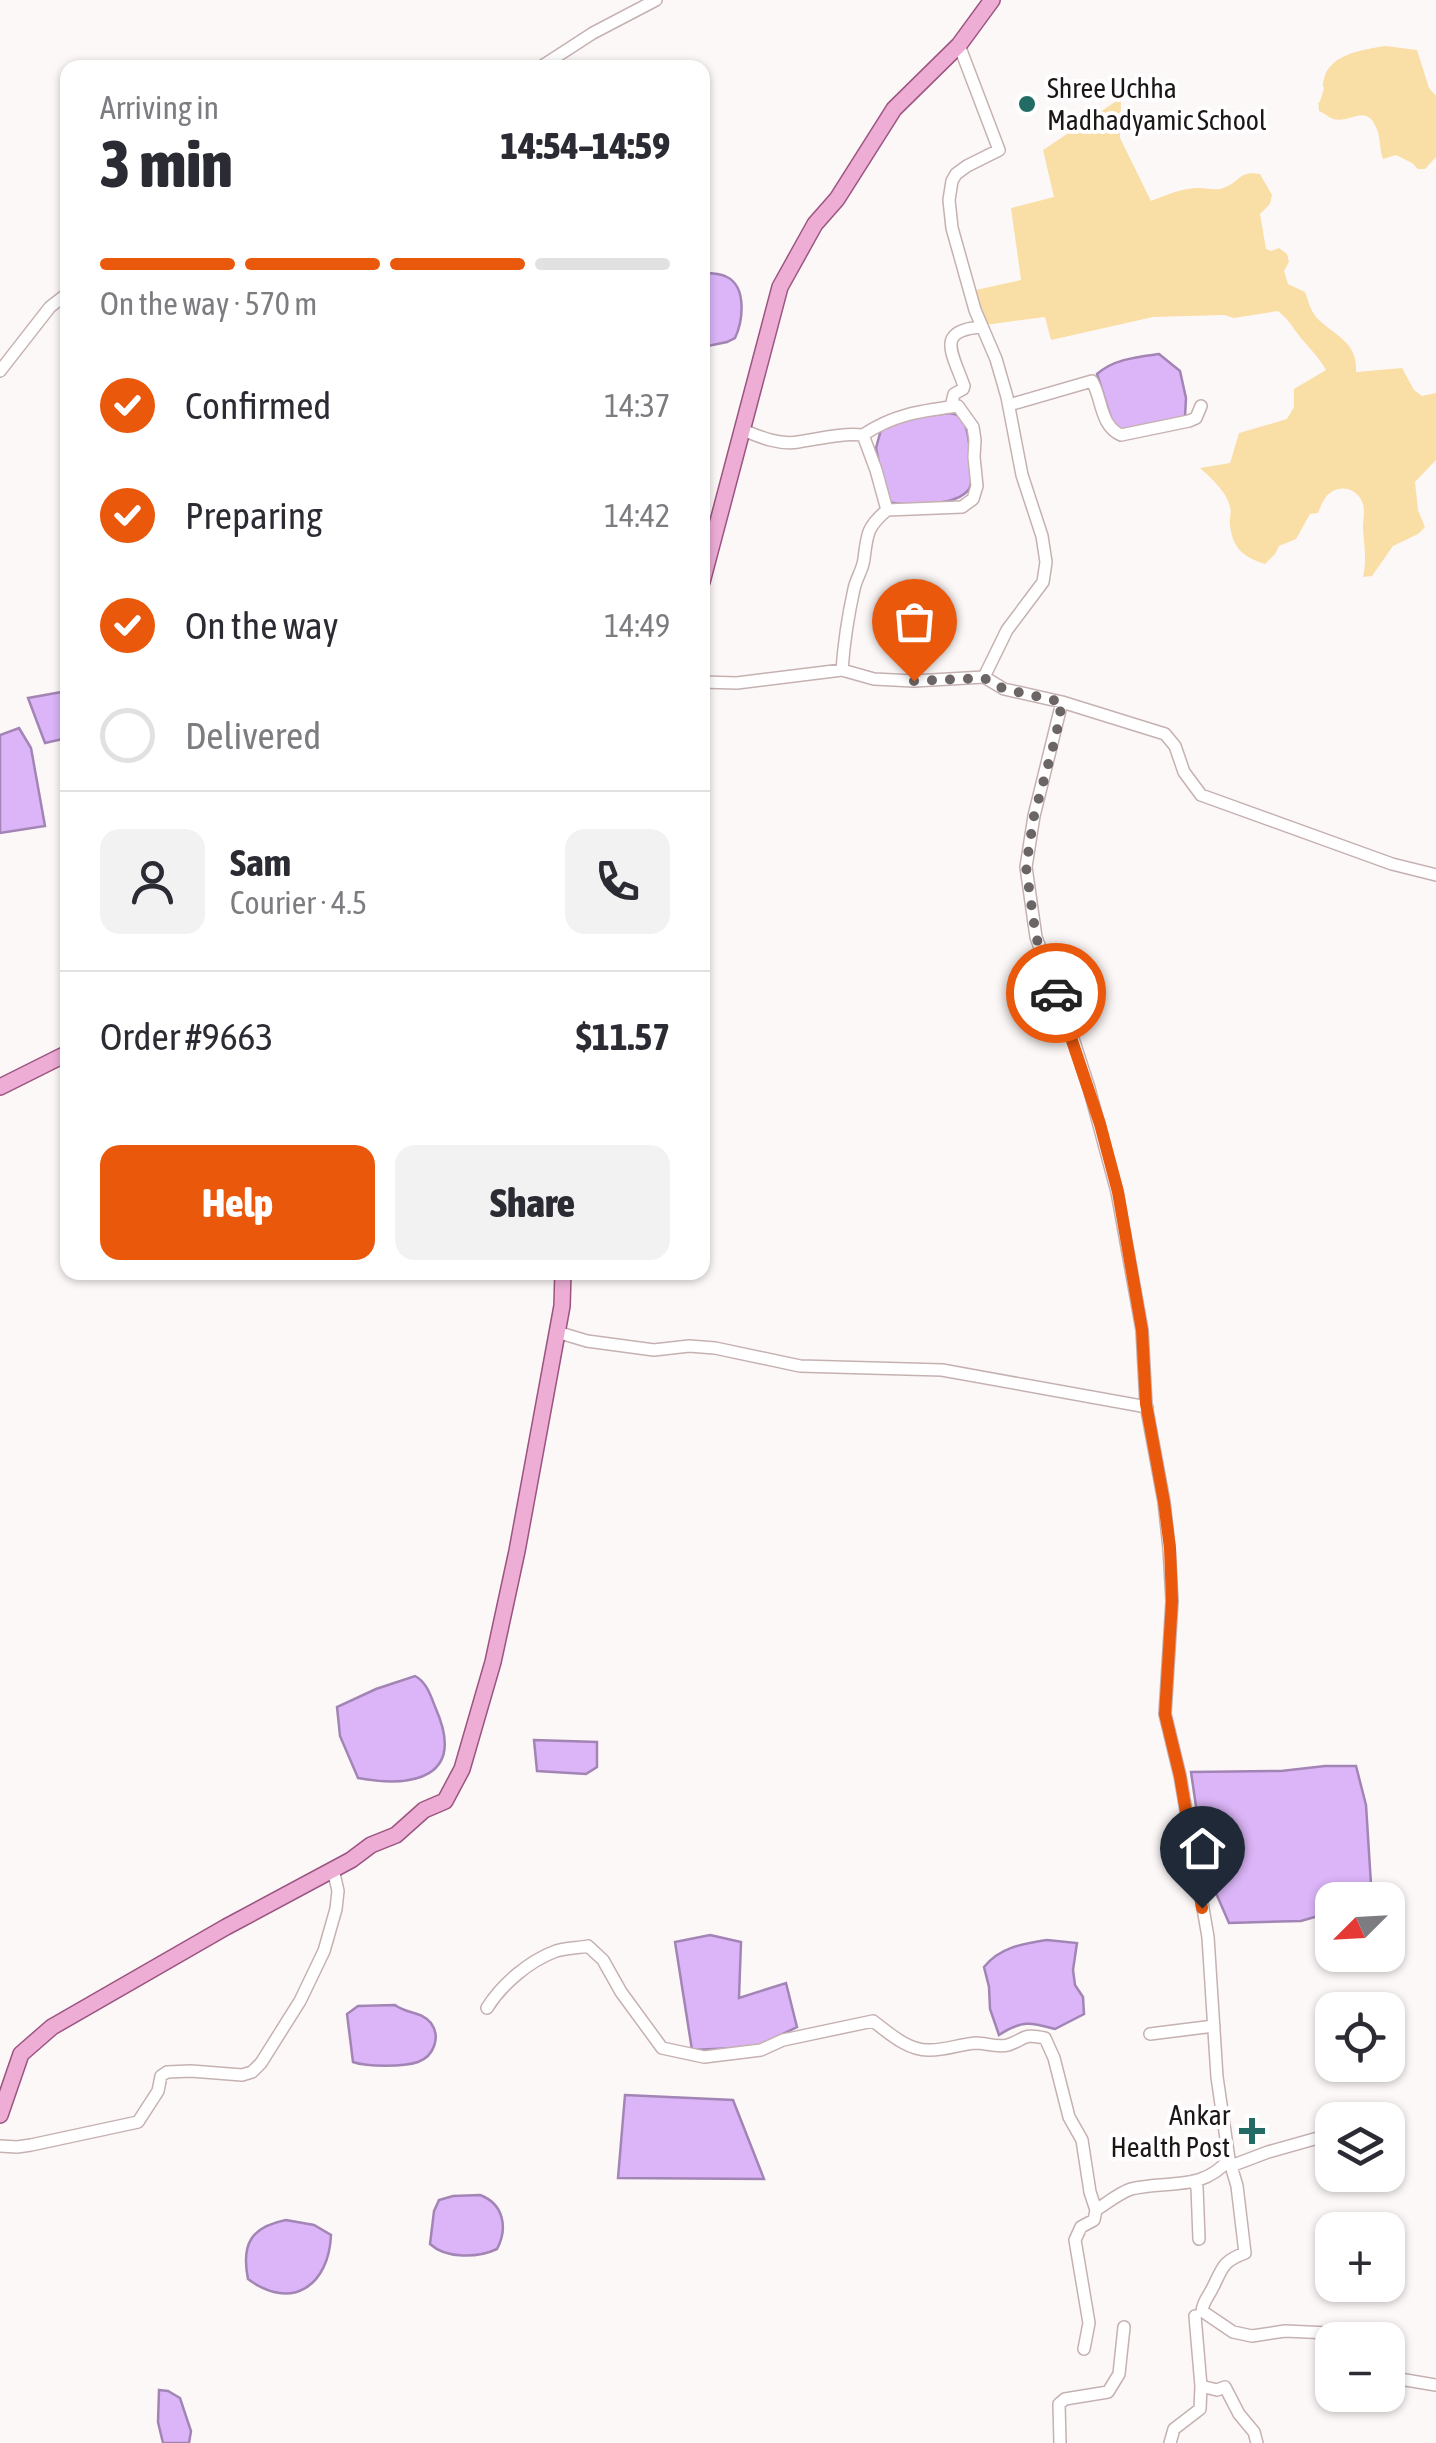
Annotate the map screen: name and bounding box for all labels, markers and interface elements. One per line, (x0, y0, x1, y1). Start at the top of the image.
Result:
place label: Shree Uchha Madhadyamic School (1047, 72, 1267, 136)
text: Arriving in (100, 89, 219, 126)
marker: Shree Uchha Madhadyamic School (1016, 93, 1038, 115)
text: 14:54–14:59 (500, 124, 670, 167)
text: 3 min (100, 126, 233, 201)
text: On the way · 570 m (100, 285, 317, 322)
icon: check (100, 378, 155, 433)
text: Confirmed (185, 384, 331, 427)
text: 14:37 (604, 387, 670, 424)
icon: check (100, 488, 155, 543)
text: Preparing (185, 494, 323, 537)
text: 14:42 (604, 497, 670, 534)
pin (872, 579, 957, 682)
icon: bag (887, 594, 942, 649)
icon: check (100, 598, 155, 653)
text: On the way (185, 604, 338, 647)
text: 14:49 (604, 607, 670, 644)
text: Delivered (185, 714, 321, 757)
button: person (100, 829, 205, 934)
button: phone (565, 829, 670, 934)
text: Sam (230, 841, 291, 884)
text: Courier · 4.5 (230, 884, 367, 921)
courier (1006, 943, 1106, 1043)
icon: car (1029, 966, 1084, 1021)
text: Order #9663 (100, 1015, 273, 1058)
text: $11.57 (576, 1015, 670, 1058)
button: Help (100, 1145, 375, 1260)
button: Share (395, 1145, 670, 1260)
pin (1160, 1806, 1245, 1909)
icon: home (1175, 1821, 1230, 1876)
north arrow (1315, 1882, 1405, 1972)
map controls (1315, 1882, 1405, 2412)
button: locate (1315, 1992, 1405, 2082)
place label: Ankar Health Post (1111, 2099, 1231, 2163)
button: layers (1315, 2102, 1405, 2192)
marker: Ankar Health Post (1239, 2118, 1265, 2144)
button: + (1315, 2212, 1405, 2302)
button: − (1315, 2322, 1405, 2412)

